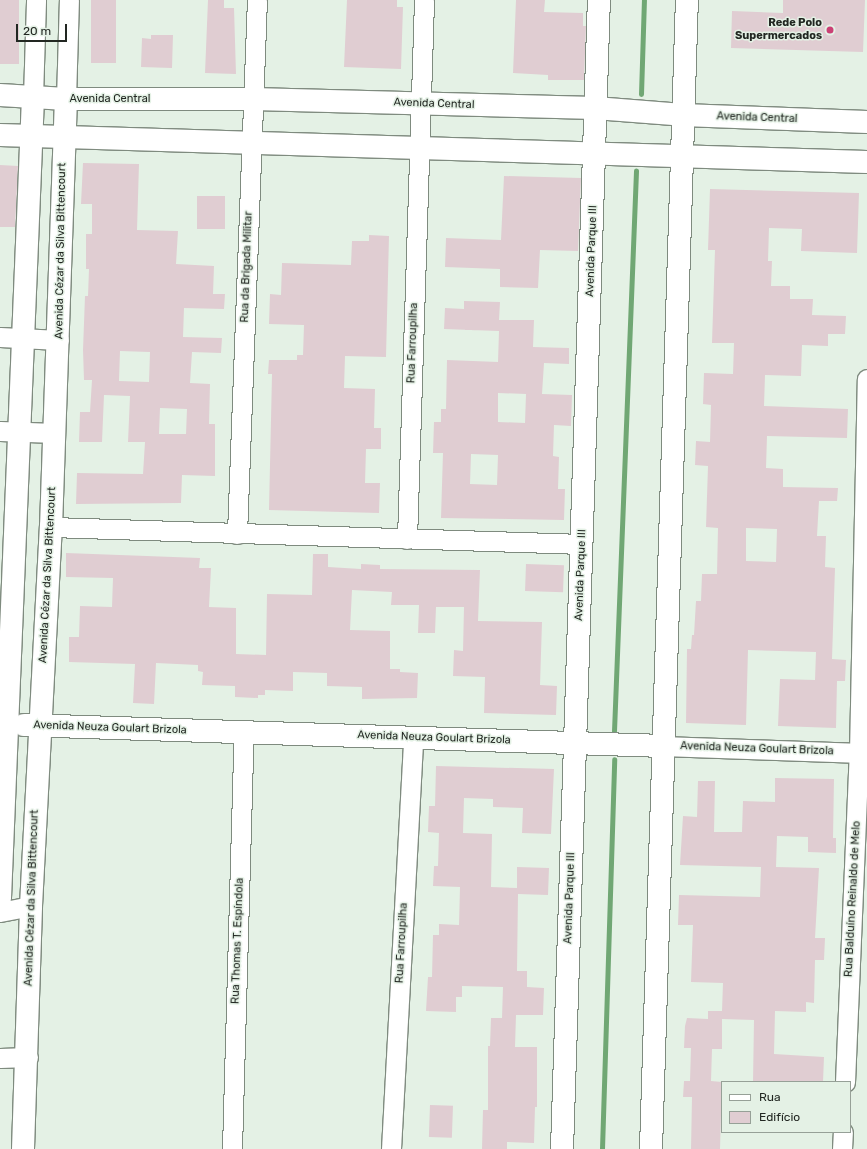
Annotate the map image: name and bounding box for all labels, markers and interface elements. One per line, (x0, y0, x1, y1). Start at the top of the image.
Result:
scale bar (18, 16, 69, 42)
place label: Rede Polo Supermercados (735, 17, 822, 43)
text: 20 m (23, 24, 51, 38)
marker: Rede Polo Supermercados (825, 25, 835, 35)
street label: Avenida Central (70, 92, 150, 106)
street label: Avenida Central (393, 96, 475, 112)
street label: Avenida Central (716, 110, 798, 126)
street label: Avenida Cézar da Silva Bittencourt (53, 162, 69, 340)
street label: Avenida Parque III (584, 205, 600, 297)
street label: Rua da Brigada Militar (238, 211, 256, 323)
street label: Rua Farroupilha (405, 302, 421, 384)
street label: Avenida Cézar da Silva Bittencourt (37, 486, 59, 664)
street label: Avenida Parque III (573, 529, 589, 621)
street label: Avenida Neuza Goulart Brizola (33, 719, 187, 737)
street label: Avenida Neuza Goulart Brizola (357, 729, 511, 747)
street label: Avenida Neuza Goulart Brizola (680, 740, 834, 758)
street label: Avenida Cézar da Silva Bittencourt (22, 809, 42, 987)
street label: Rua Balduíno Reinaldo de Melo (842, 821, 864, 977)
street label: Avenida Parque III (562, 852, 578, 944)
street label: Rua Thomas T. Espíndola (229, 877, 247, 1005)
street label: Rua Farroupilha (393, 902, 411, 984)
legend (721, 1081, 851, 1133)
text: Rua (759, 1090, 781, 1104)
text: Edifício (759, 1110, 800, 1124)

